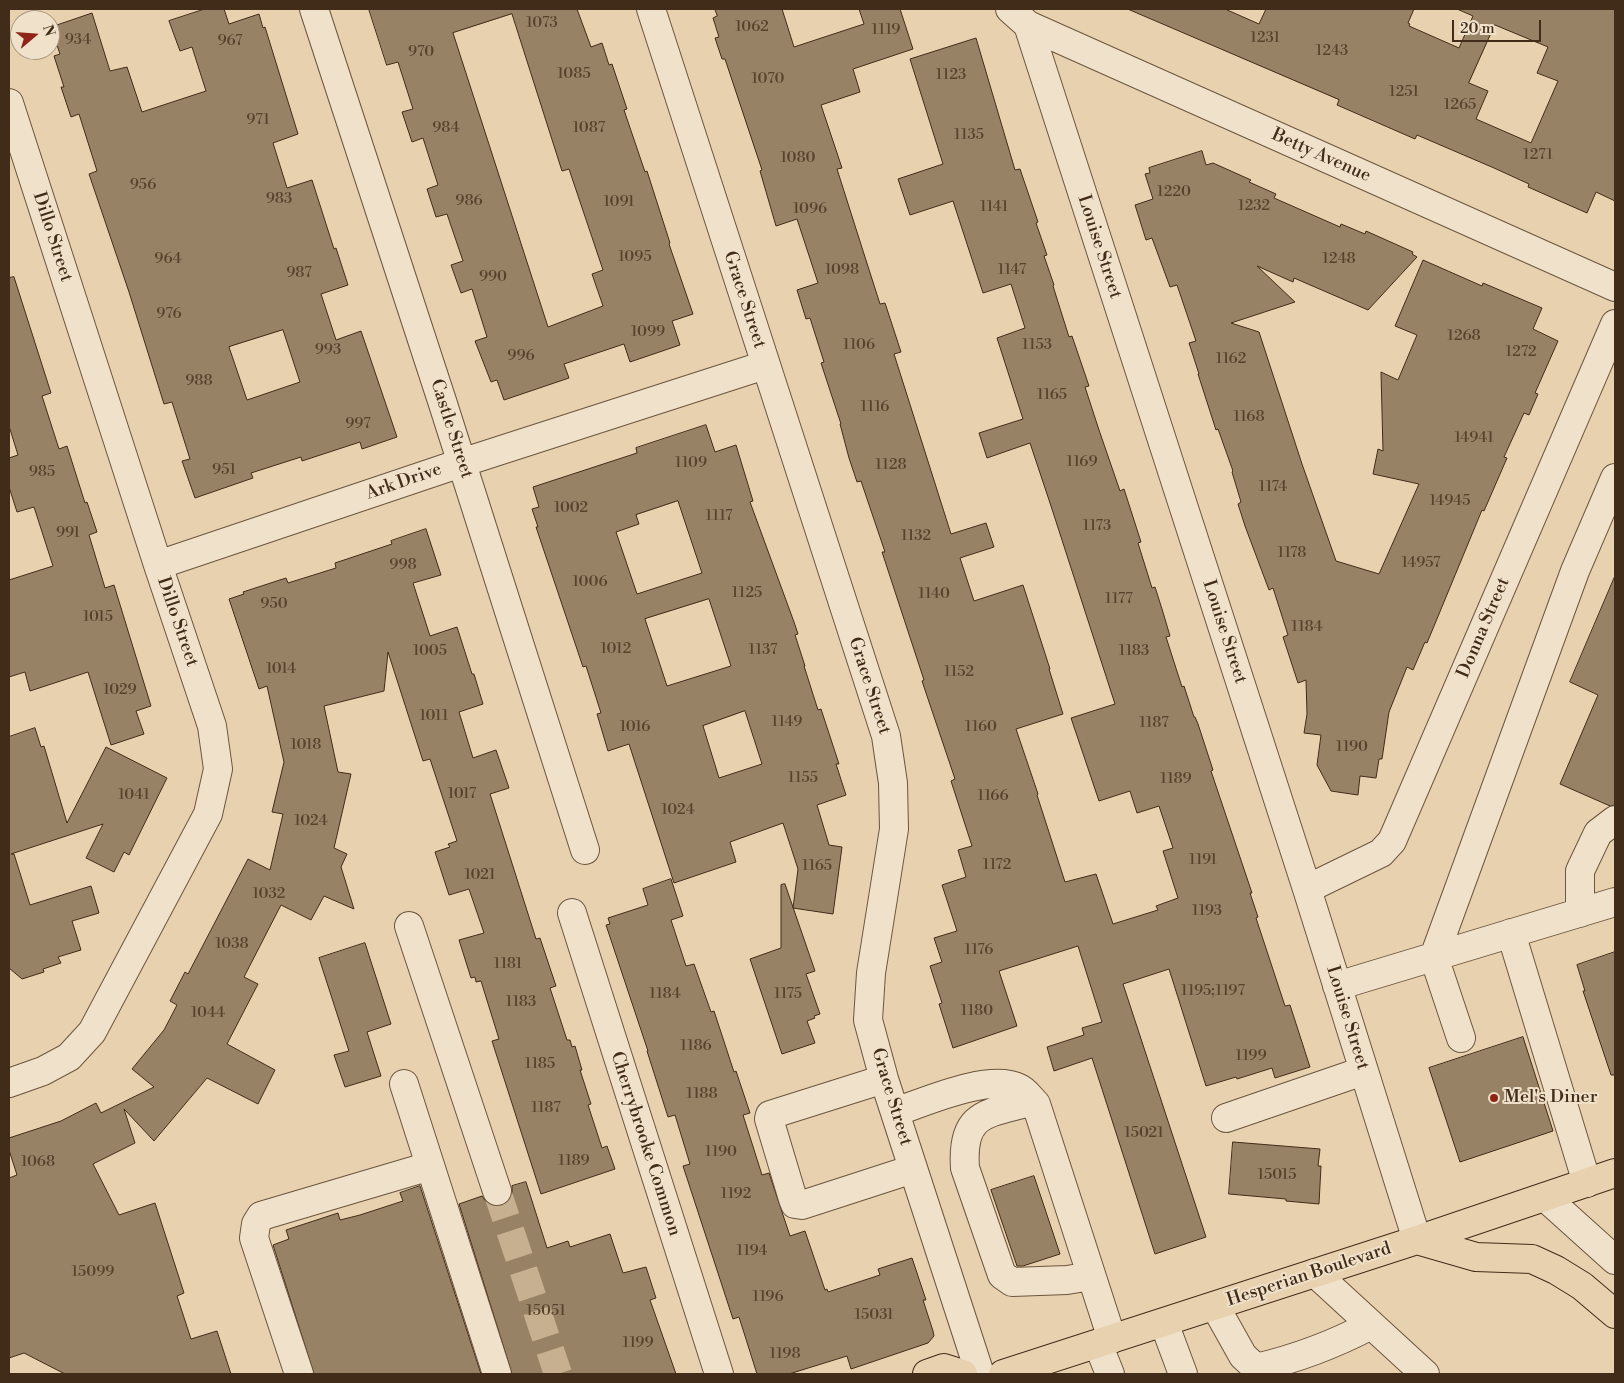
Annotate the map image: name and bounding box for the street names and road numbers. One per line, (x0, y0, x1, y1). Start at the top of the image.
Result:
street label: Betty Avenue (1268, 125, 1374, 187)
street label: Dillo Street (27, 189, 77, 285)
street label: Louise Street (1072, 192, 1126, 302)
street label: Grace Street (718, 249, 770, 351)
street label: Castle Street (425, 377, 477, 481)
street label: Ark Drive (363, 459, 445, 505)
street label: Dillo Street (152, 574, 202, 670)
street label: Donna Street (1453, 574, 1515, 682)
street label: Louise Street (1197, 577, 1251, 687)
street label: Grace Street (843, 635, 895, 737)
street label: Louise Street (1321, 963, 1373, 1073)
street label: Grace Street (866, 1046, 916, 1148)
street label: Cherrybrooke Common (605, 1049, 685, 1239)
street label: Hesperian Boulevard (1224, 1238, 1394, 1312)

